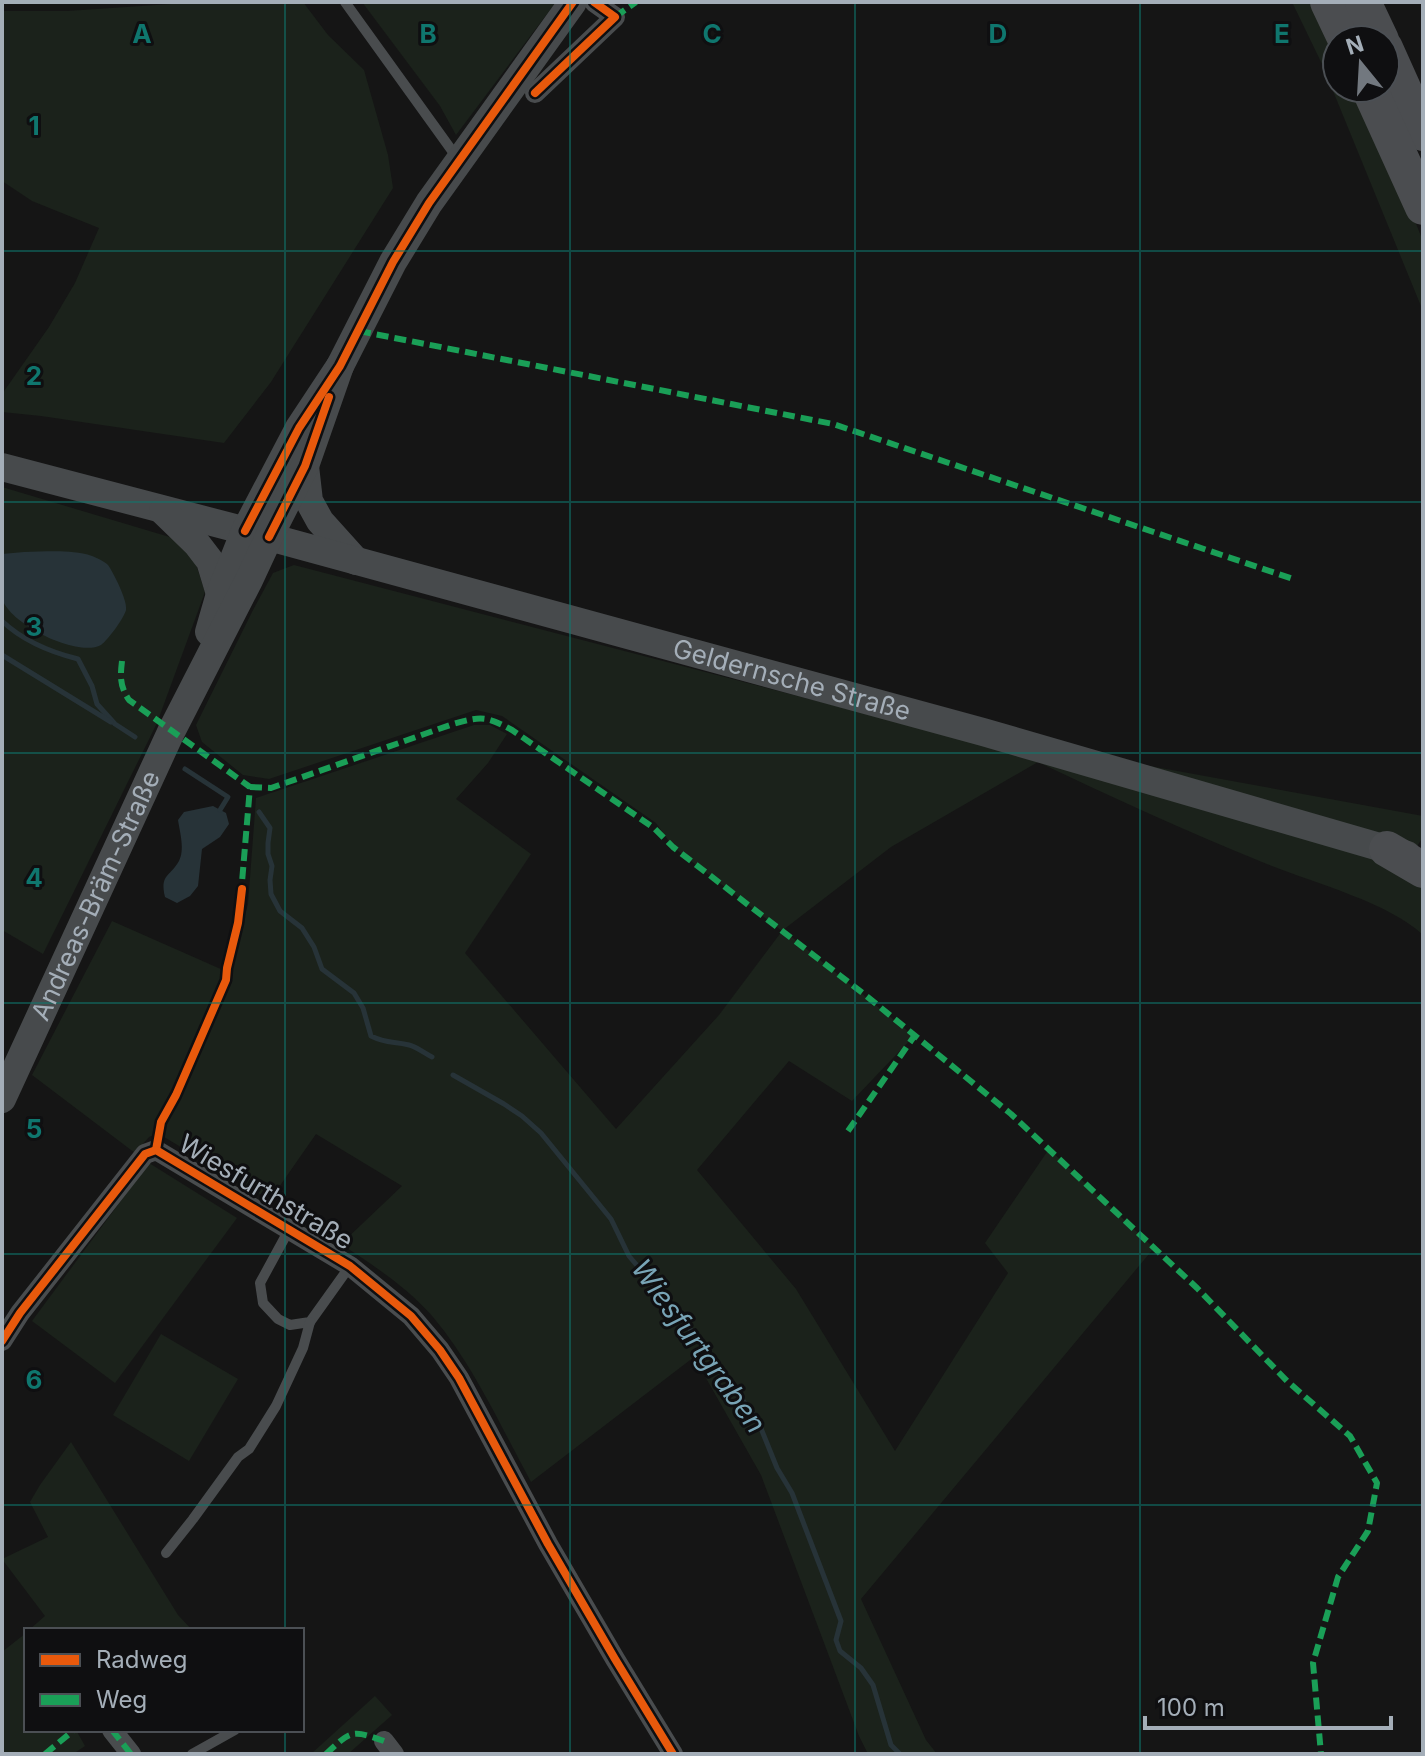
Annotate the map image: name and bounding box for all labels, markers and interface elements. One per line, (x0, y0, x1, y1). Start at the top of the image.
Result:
text: A (132, 18, 152, 49)
text: B (419, 18, 437, 49)
text: C (702, 18, 722, 49)
text: D (989, 18, 1007, 49)
text: E (1274, 18, 1290, 49)
north arrow (1321, 24, 1401, 104)
text: N (1343, 30, 1367, 60)
text: 1 (28, 110, 40, 141)
text: 2 (26, 360, 42, 391)
text: 3 (26, 611, 42, 642)
street label: Geldernsche Straße (670, 632, 914, 727)
street label: Andreas-Bräm-Straße (24, 766, 166, 1025)
text: 4 (25, 862, 43, 893)
text: 5 (26, 1113, 42, 1144)
street label: Wiesfurthstraße (174, 1127, 359, 1256)
water label: Wiesfurtgraben (625, 1252, 773, 1440)
text: 6 (26, 1364, 42, 1395)
legend (24, 1628, 304, 1732)
text: Radweg (96, 1645, 187, 1674)
scale bar (1145, 1680, 1391, 1730)
text: Weg (96, 1685, 147, 1714)
text: 100 m (1157, 1693, 1225, 1722)

